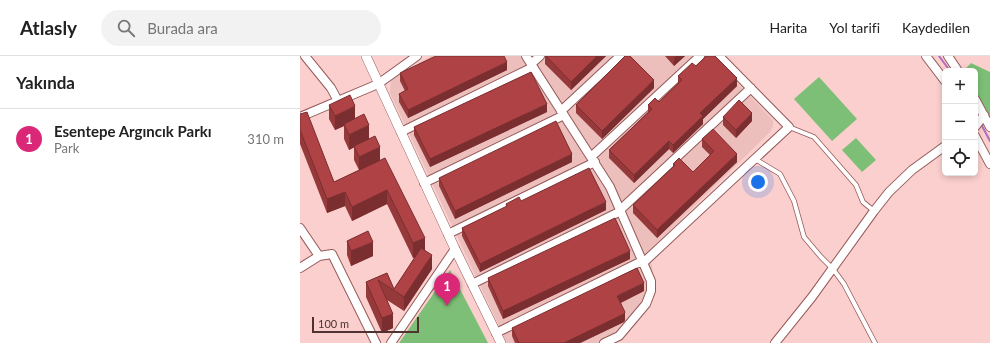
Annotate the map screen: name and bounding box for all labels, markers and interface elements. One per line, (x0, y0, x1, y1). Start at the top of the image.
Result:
search box (101, 10, 381, 46)
text: Atlasly (20, 16, 77, 39)
icon: search (115, 17, 137, 39)
text: Burada ara (147, 19, 218, 37)
text: Harita (769, 19, 807, 36)
text: Yol tarifi (829, 19, 880, 36)
text: Kaydedilen (902, 19, 970, 36)
map controls (942, 68, 978, 176)
button: + (942, 68, 978, 104)
text: Yakında (16, 72, 75, 93)
button: − (942, 104, 978, 140)
text: Esentepe Argıncık Parkı (54, 122, 212, 140)
text: 1 (25, 131, 33, 147)
text: 310 m (247, 131, 284, 147)
text: Park (54, 140, 79, 156)
button: locate (942, 140, 978, 176)
your location (748, 172, 768, 192)
pin: 1 (434, 273, 460, 306)
scale bar (312, 315, 419, 334)
text: 100 m (318, 317, 349, 330)

